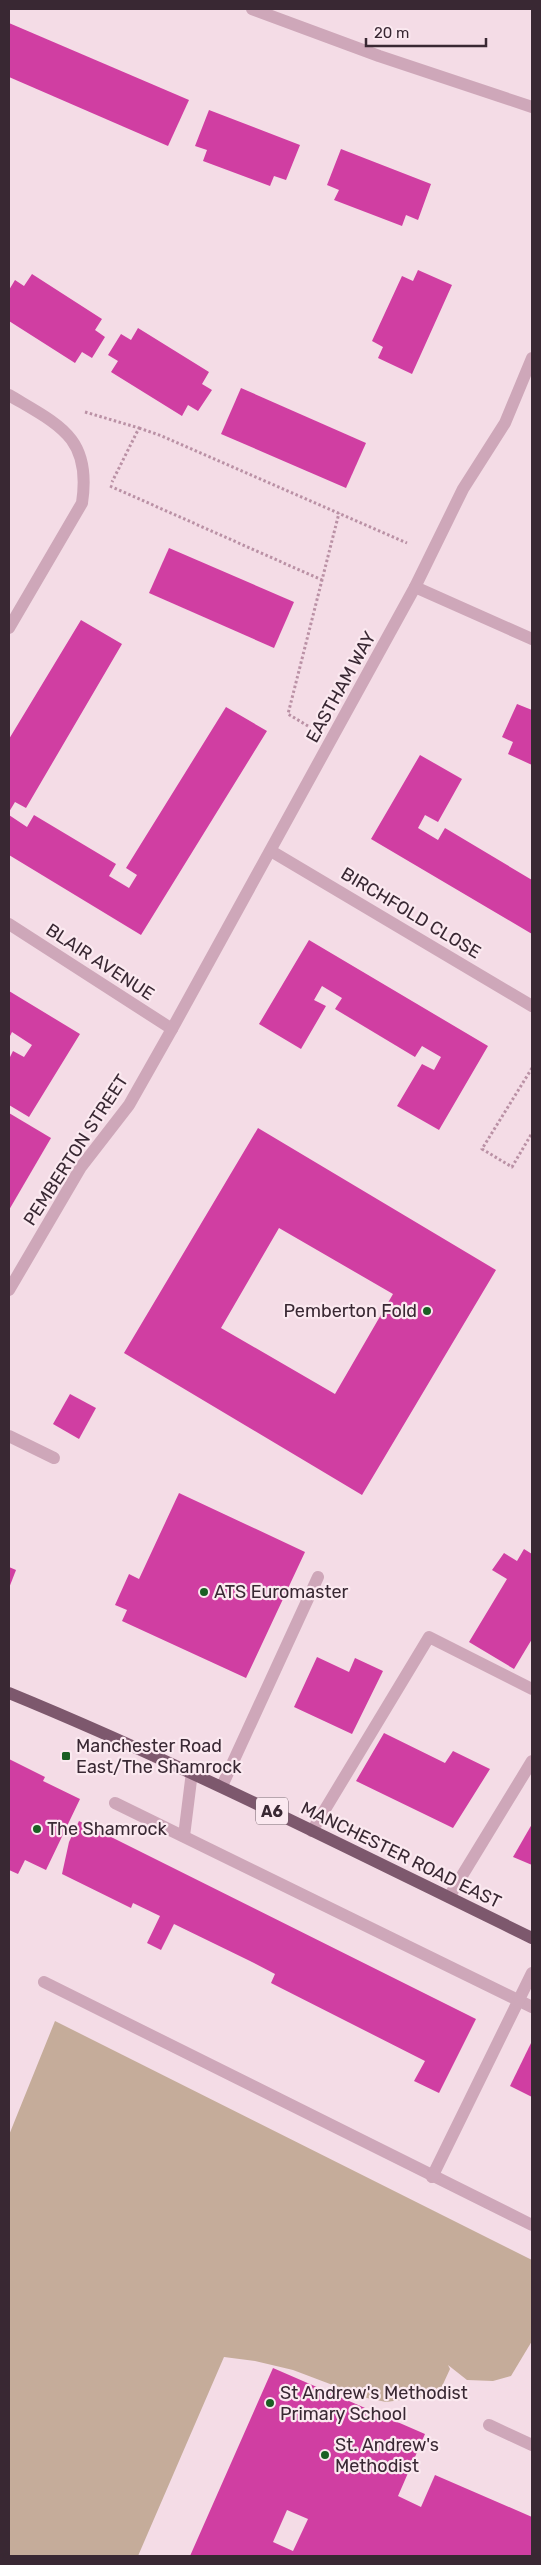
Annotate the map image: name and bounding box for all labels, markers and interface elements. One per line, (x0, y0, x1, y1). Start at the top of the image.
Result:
scale bar (366, 15, 486, 47)
text: 20 m (374, 24, 409, 42)
street label: EASTHAM WAY (301, 627, 381, 747)
street label: BIRCHFOLD CLOSE (337, 863, 485, 963)
street label: BLAIR AVENUE (42, 919, 158, 1005)
street label: PEMBERTON STREET (19, 1070, 133, 1230)
place label: Pemberton Fold (283, 1300, 417, 1322)
marker: Pemberton Fold (421, 1305, 433, 1317)
place label: ATS Euromaster (214, 1581, 349, 1603)
marker: ATS Euromaster (198, 1586, 210, 1598)
place label: Manchester Road East/The Shamrock (76, 1735, 242, 1778)
marker: Manchester Road East/The Shamrock (60, 1750, 72, 1762)
street label: MANCHESTER ROAD EAST (297, 1797, 505, 1913)
road number: A6 (256, 1798, 288, 1824)
place label: The Shamrock (47, 1818, 168, 1840)
marker: The Shamrock (31, 1823, 43, 1835)
place label: St Andrew's Methodist Primary School (280, 2382, 468, 2425)
marker: St Andrew's Methodist Primary School (264, 2397, 276, 2409)
place label: St. Andrew's Methodist (335, 2434, 439, 2477)
marker: St. Andrew's Methodist (319, 2449, 331, 2461)

